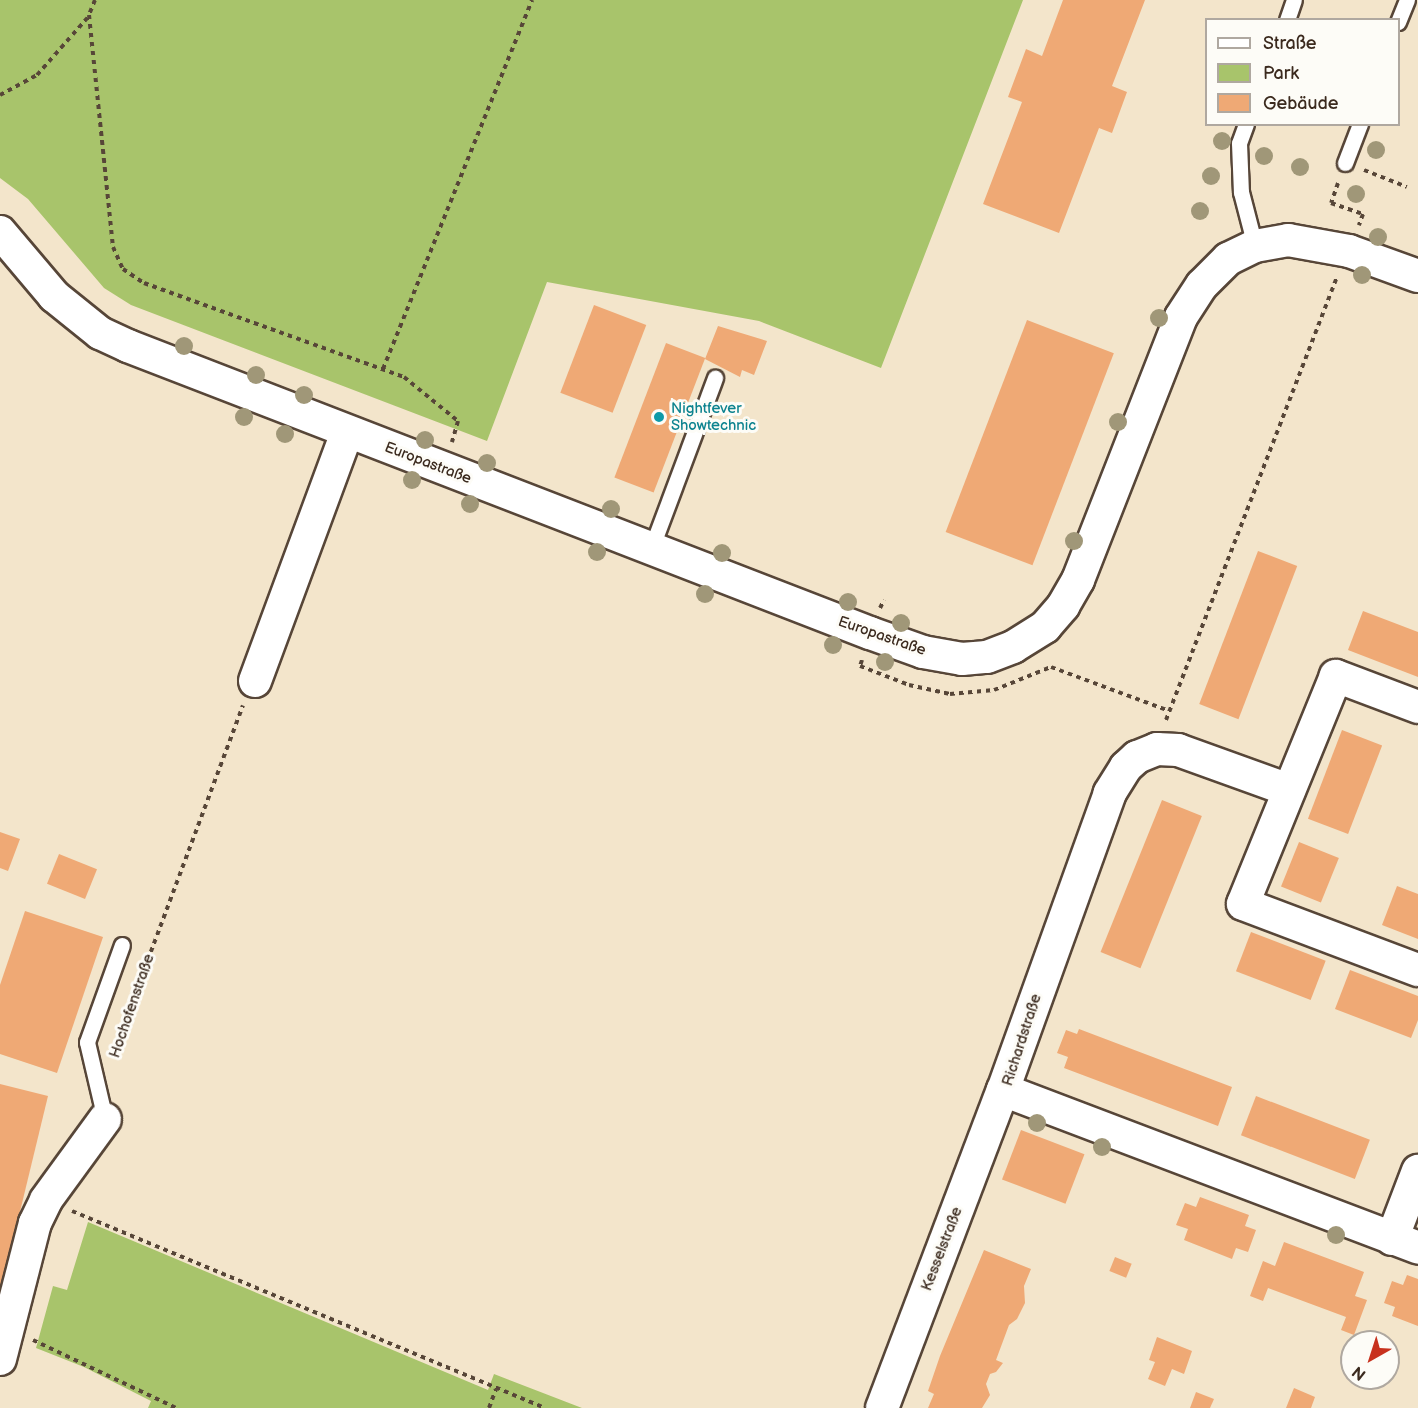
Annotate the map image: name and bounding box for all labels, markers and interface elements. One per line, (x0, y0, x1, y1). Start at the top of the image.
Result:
legend (1205, 18, 1400, 126)
text: Straße (1263, 33, 1316, 54)
text: Park (1263, 63, 1299, 84)
text: Gebäude (1263, 93, 1339, 114)
place label: Nightfever Showtechnic (671, 399, 756, 434)
marker: Nightfever Showtechnic (652, 410, 666, 424)
street label: Europastraße (382, 438, 474, 488)
street label: Europastraße (836, 613, 928, 659)
street label: Hochofenstraße (106, 952, 158, 1060)
street label: Richardstraße (999, 992, 1045, 1088)
street label: Kesselstraße (918, 1205, 966, 1293)
north arrow (1340, 1330, 1400, 1390)
text: N (1349, 1362, 1370, 1384)

